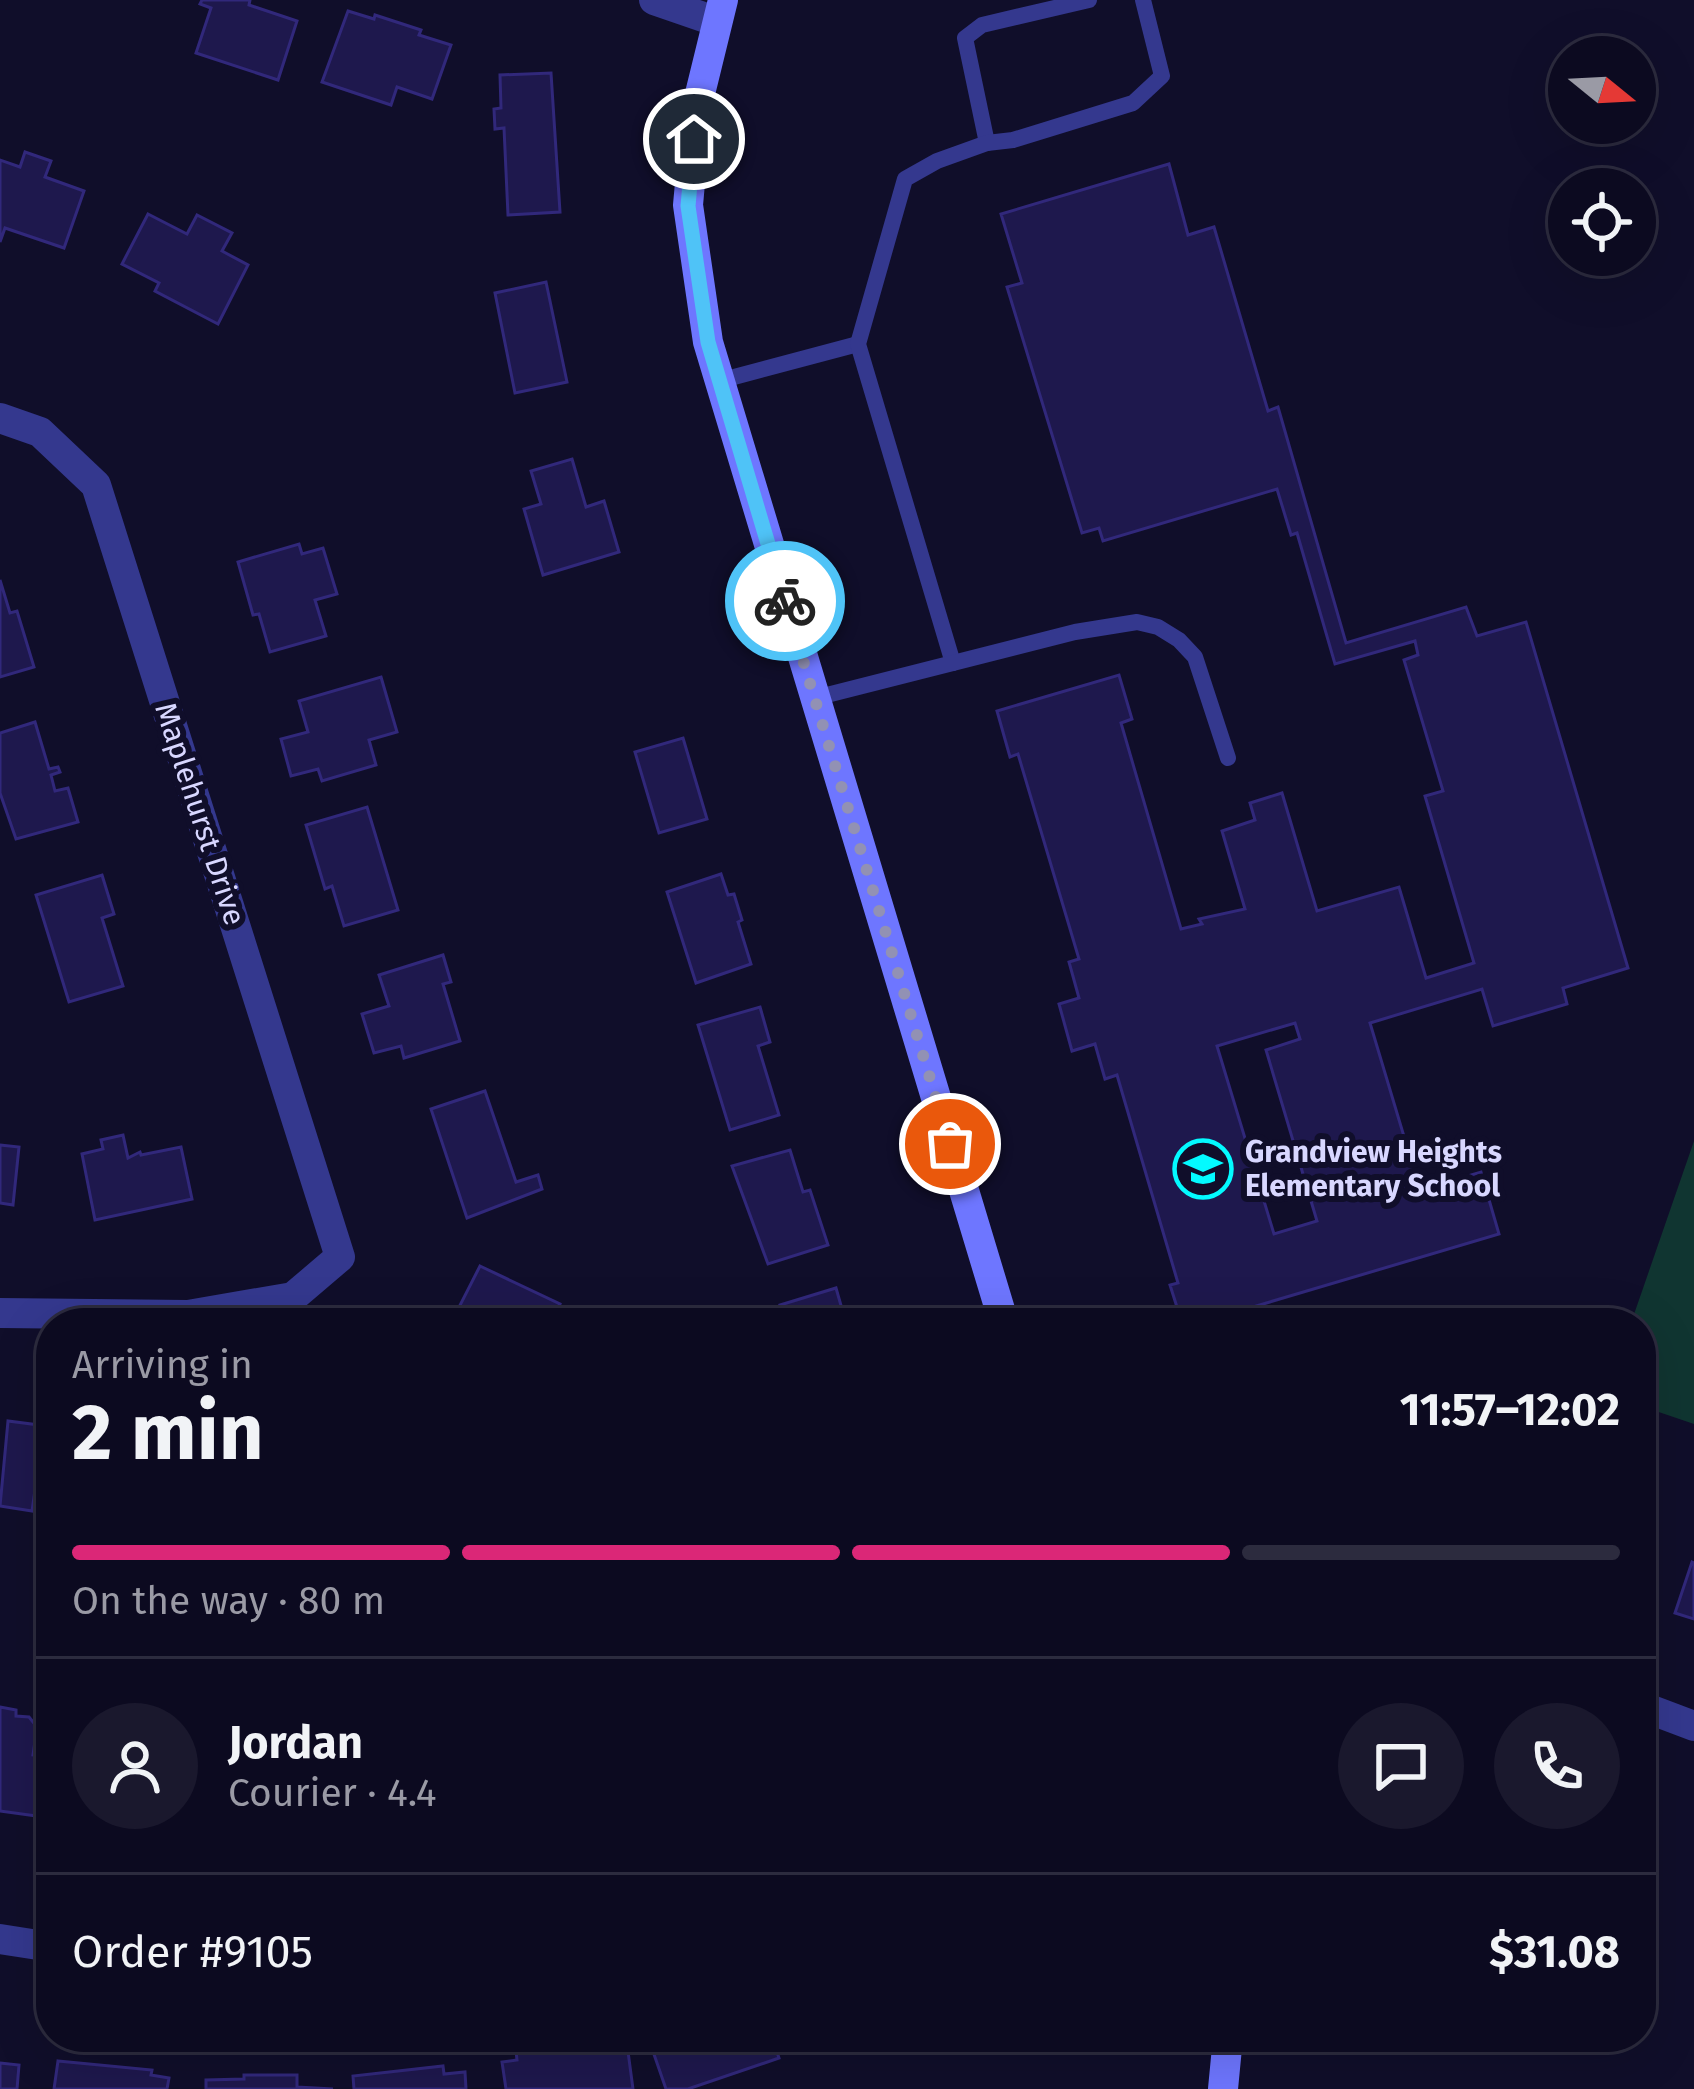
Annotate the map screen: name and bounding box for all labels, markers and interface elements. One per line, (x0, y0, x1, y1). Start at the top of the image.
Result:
north arrow (1548, 36, 1656, 144)
map controls (1548, 36, 1656, 276)
pin (643, 88, 745, 190)
icon: home (661, 106, 727, 172)
button: locate (1548, 168, 1656, 276)
courier (725, 541, 845, 661)
icon: bike (752, 568, 818, 634)
street label: Maplehurst Drive (147, 698, 253, 930)
pin (899, 1093, 1001, 1195)
icon: bag (917, 1111, 983, 1177)
place label: Grandview Heights Elementary School (1245, 1134, 1502, 1204)
school or university icon: Grandview Heights Elementary School (1172, 1138, 1234, 1200)
text: Arriving in (72, 1342, 253, 1388)
text: 11:57–12:02 (1400, 1383, 1620, 1437)
text: 2 min (72, 1386, 264, 1480)
text: On the way · 80 m (72, 1578, 385, 1624)
button: person (72, 1703, 198, 1829)
button: chat (1338, 1703, 1464, 1829)
button: phone (1494, 1703, 1620, 1829)
text: Jordan (228, 1716, 363, 1770)
text: Courier · 4.4 (228, 1770, 437, 1816)
text: Order #9105 (72, 1925, 313, 1979)
text: $31.08 (1489, 1925, 1620, 1979)

